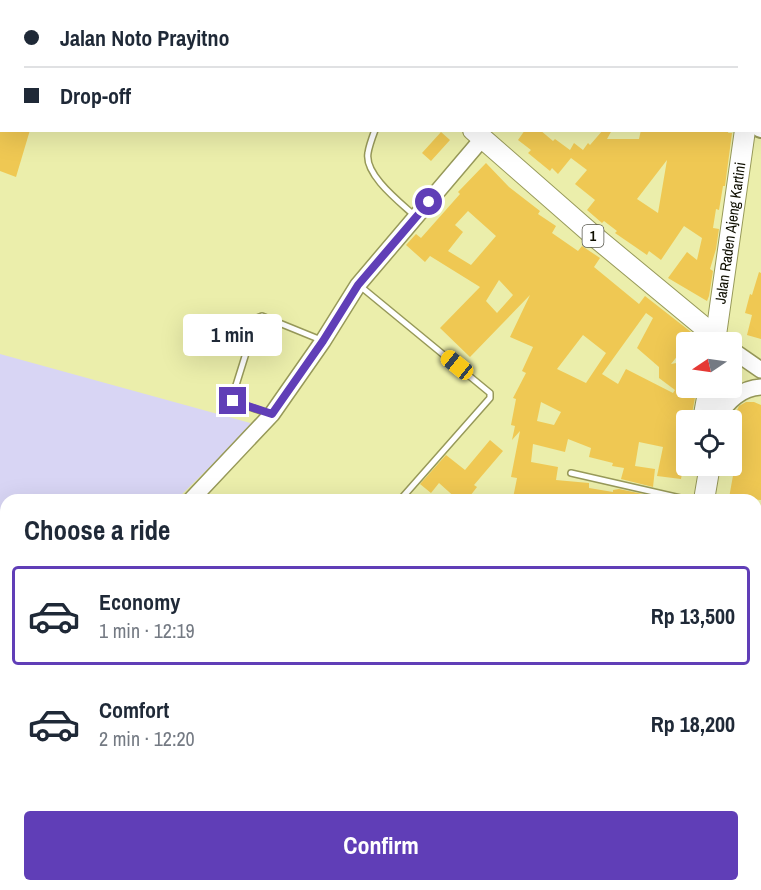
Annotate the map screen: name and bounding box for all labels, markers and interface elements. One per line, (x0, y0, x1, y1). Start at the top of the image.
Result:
text: Jalan Noto Prayitno (60, 23, 229, 53)
text: Drop-off (60, 81, 131, 111)
street label: Jalan Raden Ajeng Kartini (709, 161, 750, 305)
route start (415, 188, 442, 215)
road number: 1 (582, 225, 604, 247)
callout: 1 min (184, 314, 282, 356)
text: 1 min (211, 321, 254, 348)
north arrow (676, 332, 742, 398)
map controls (676, 332, 742, 476)
car (437, 347, 477, 383)
route end (219, 387, 246, 414)
button: locate (676, 410, 742, 476)
text: Choose a ride (24, 512, 170, 548)
text: Economy (99, 587, 180, 617)
icon: car (27, 589, 81, 643)
text: Rp 13,500 (651, 601, 735, 631)
text: 1 min · 12:19 (99, 617, 195, 644)
text: Comfort (99, 695, 169, 725)
icon: car (27, 697, 81, 751)
text: Rp 18,200 (651, 709, 735, 739)
text: 2 min · 12:20 (99, 725, 195, 752)
button: Confirm (24, 811, 738, 880)

